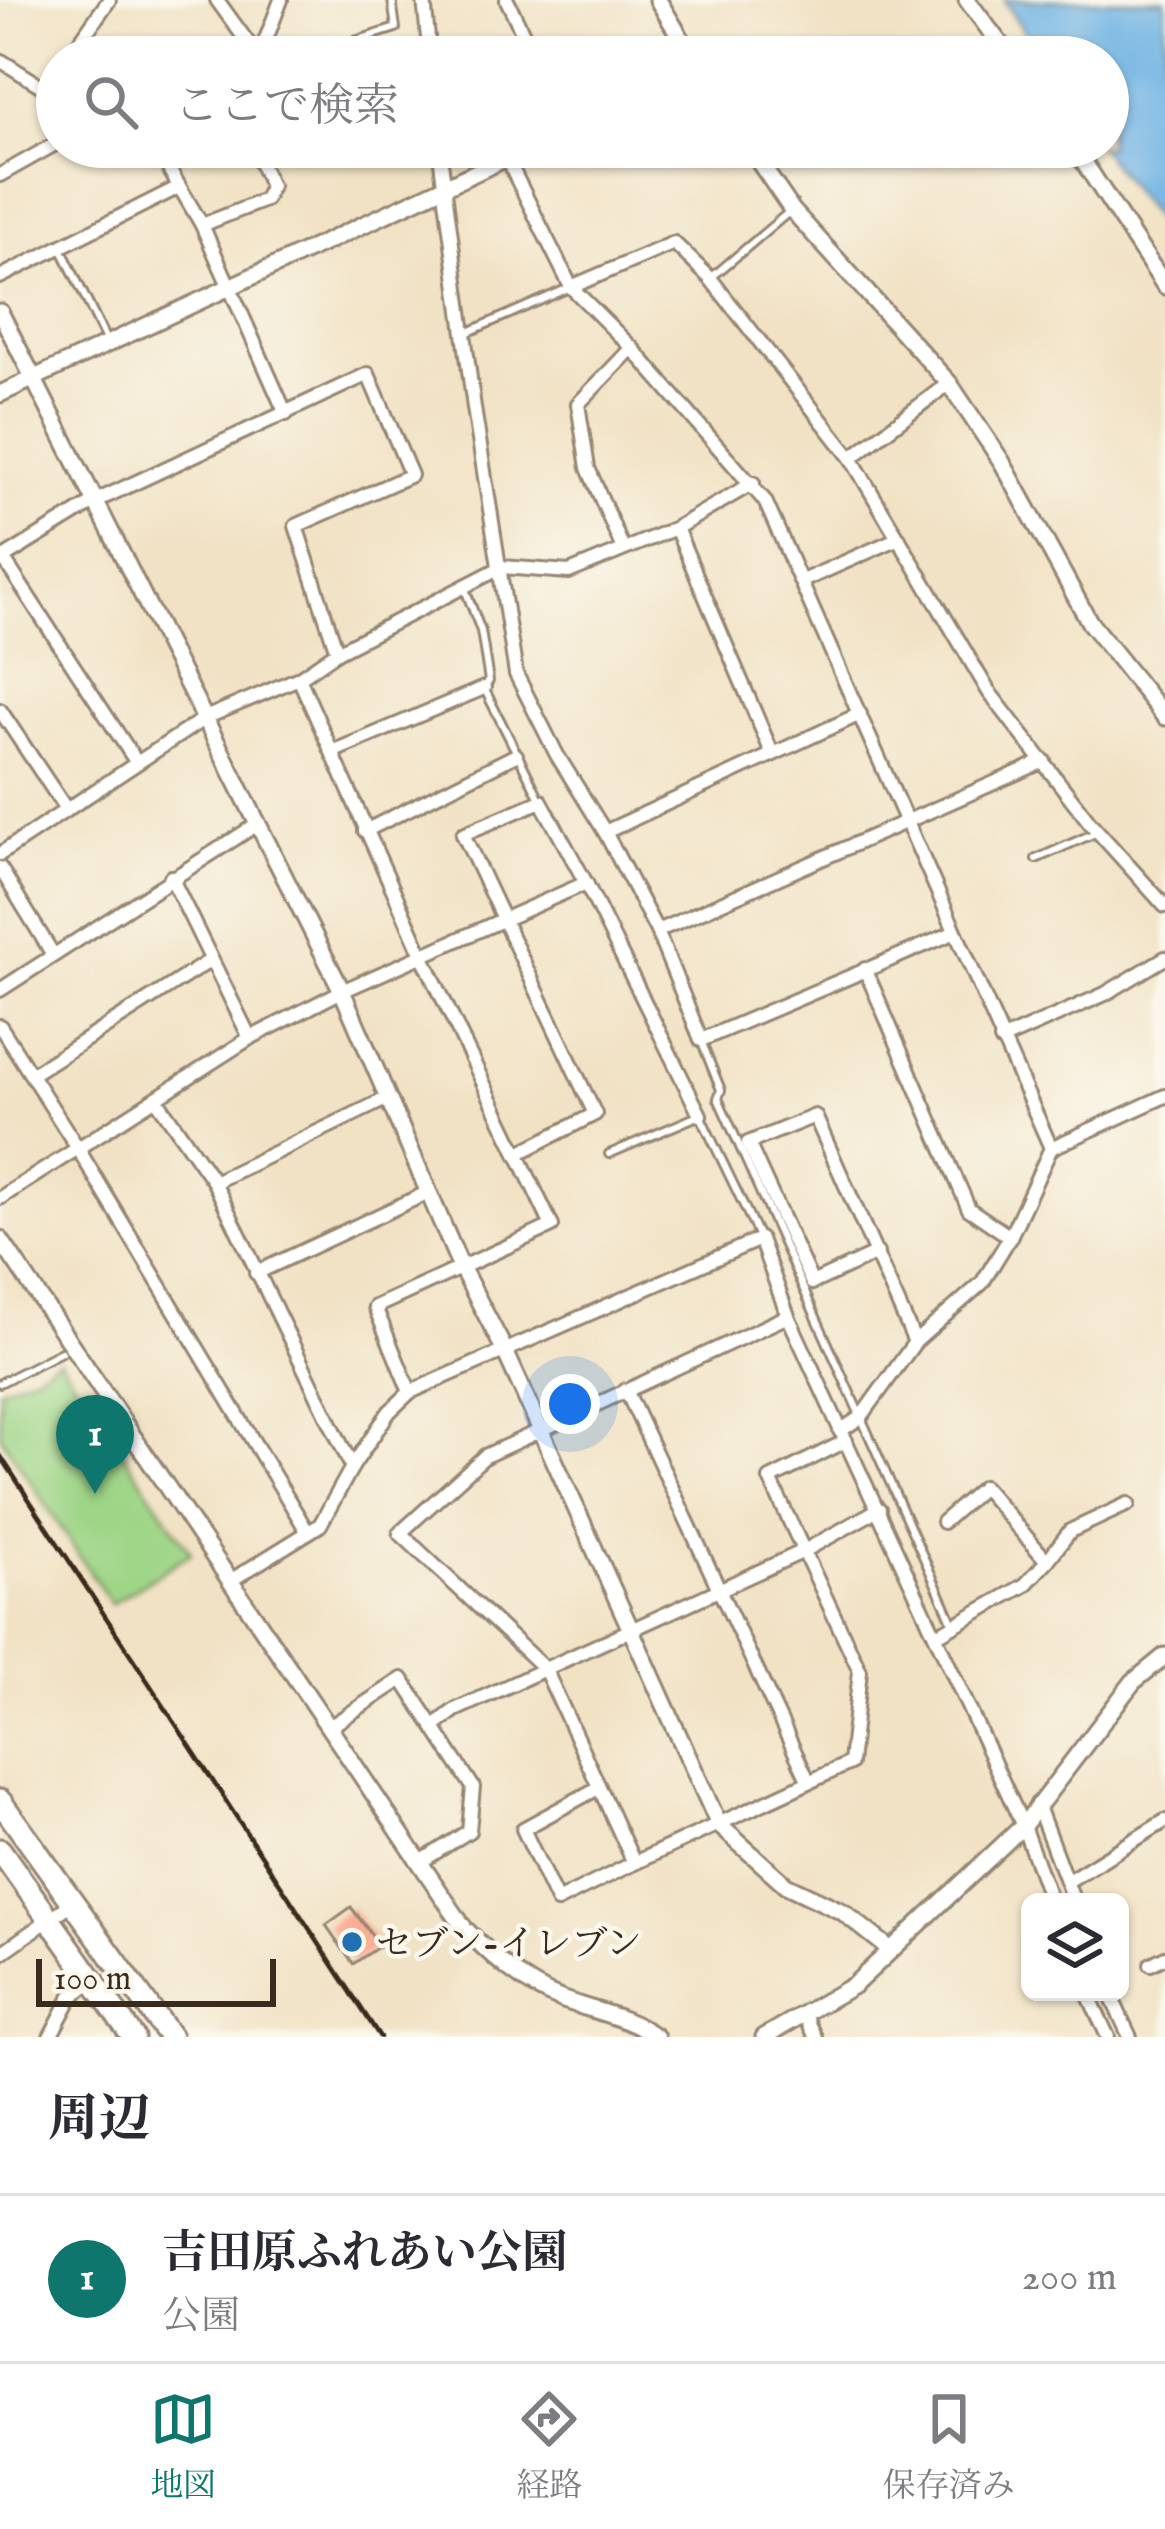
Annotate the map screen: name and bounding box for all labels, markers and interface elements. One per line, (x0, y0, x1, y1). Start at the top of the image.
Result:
search box (36, 36, 1129, 168)
icon: search (78, 69, 144, 135)
text: ここで検索 (174, 79, 399, 136)
your location (540, 1374, 600, 1434)
pin: 1 (56, 1395, 134, 1494)
map controls (1021, 1893, 1129, 2001)
button: layers (1021, 1893, 1129, 2001)
place label: セブン-イレブン (376, 1922, 642, 1968)
marker: セブン-イレブン (339, 1929, 365, 1955)
scale bar (36, 1953, 276, 2006)
text: 100 m (54, 1959, 131, 2001)
text: 周辺 (48, 2089, 150, 2154)
text: 吉田原ふれあい公園 (162, 2226, 567, 2283)
text: 1 (80, 2254, 94, 2303)
text: 200 m (1022, 2254, 1117, 2303)
text: 公園 (162, 2293, 240, 2342)
tab: 地図 (150, 2386, 216, 2508)
tab: 経路 (516, 2386, 582, 2508)
tab: 保存済み (883, 2386, 1015, 2508)

